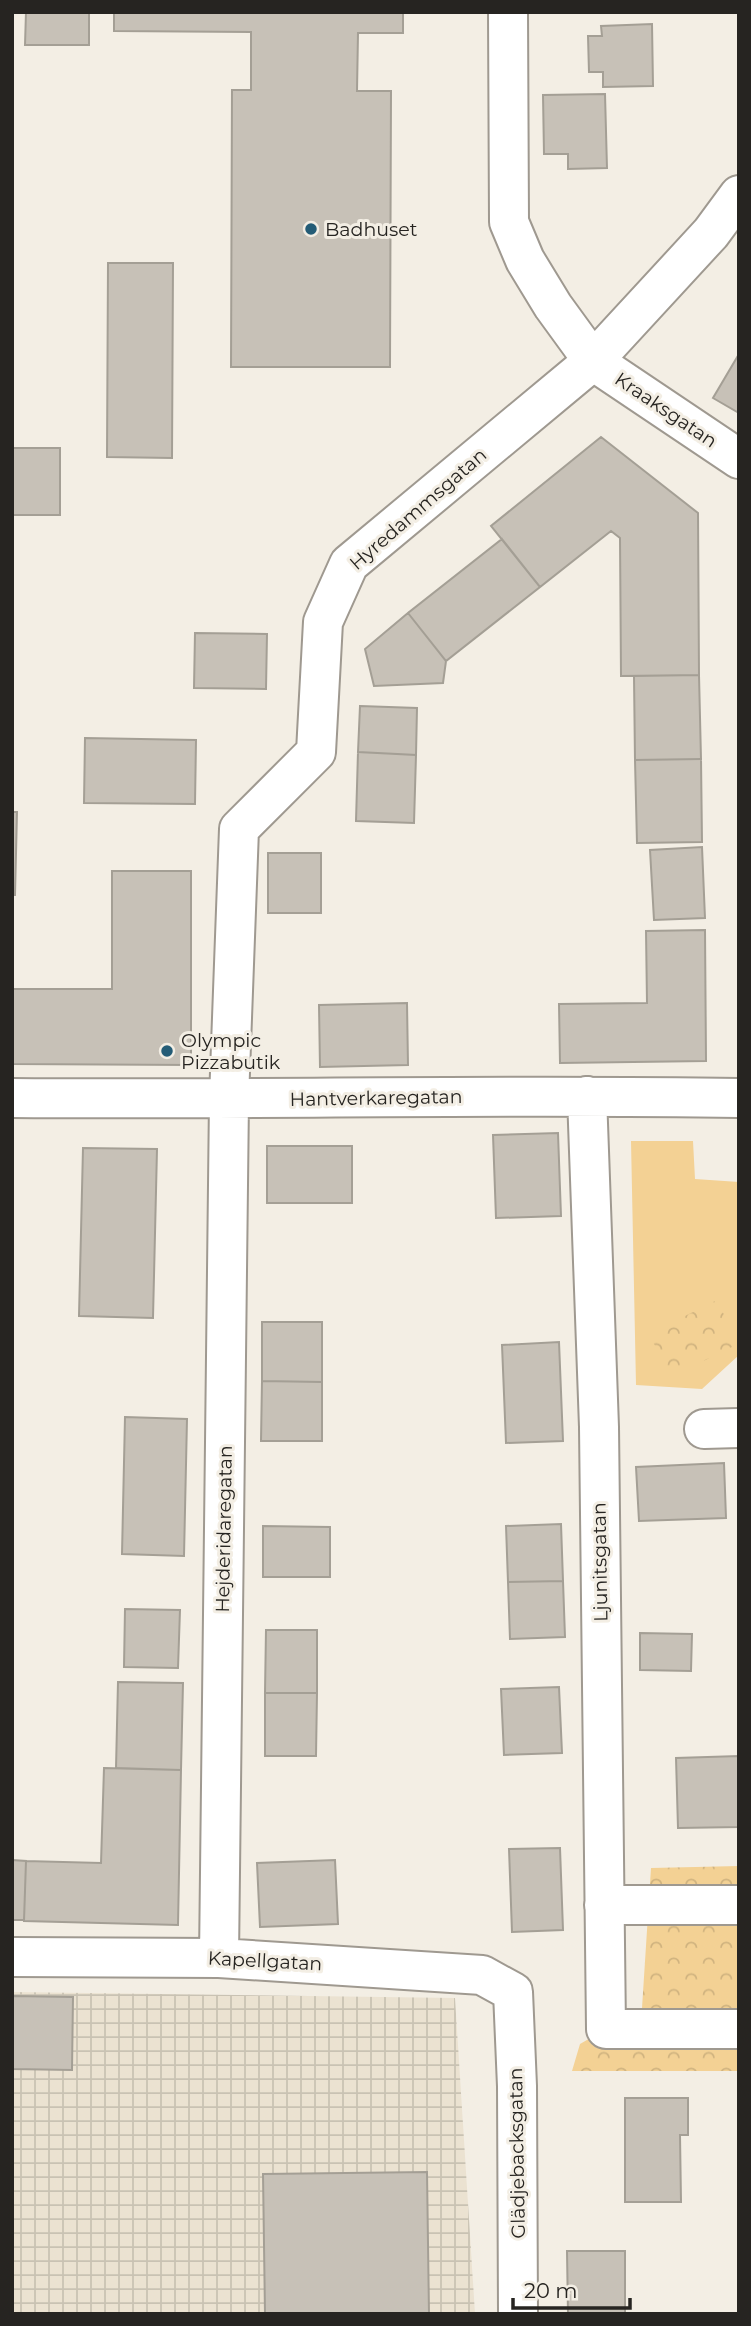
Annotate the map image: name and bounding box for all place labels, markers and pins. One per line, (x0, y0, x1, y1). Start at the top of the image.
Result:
place label: Badhuset (325, 218, 418, 241)
marker: Badhuset (303, 221, 319, 237)
place label: Olympic Pizzabutik (181, 1029, 281, 1074)
marker: Olympic Pizzabutik (159, 1043, 175, 1059)

